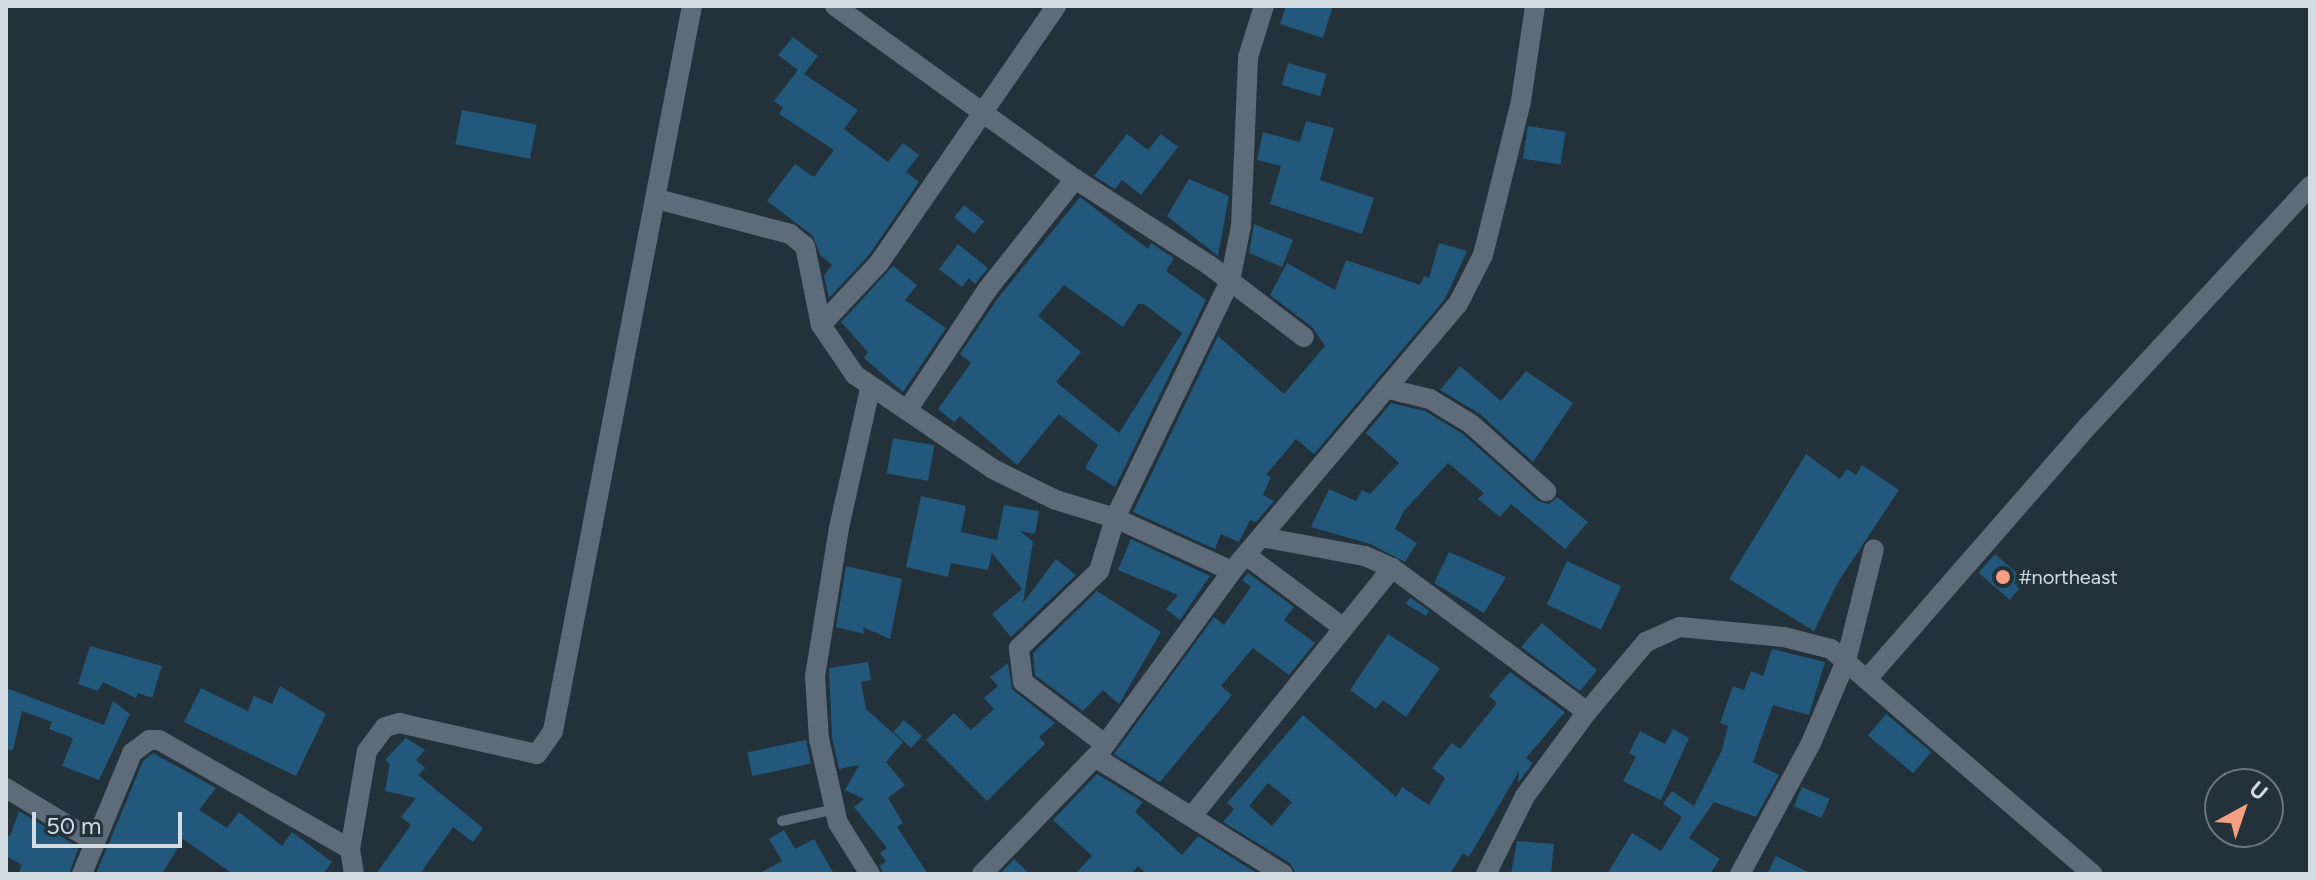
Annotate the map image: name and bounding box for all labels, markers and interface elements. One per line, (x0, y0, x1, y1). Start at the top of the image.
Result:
place label: #northeast (2019, 565, 2118, 589)
marker: #northeast (1994, 568, 2012, 586)
north arrow (2204, 768, 2284, 848)
text: U (2244, 775, 2273, 806)
scale bar (36, 796, 186, 846)
text: 50 m (46, 811, 102, 840)

